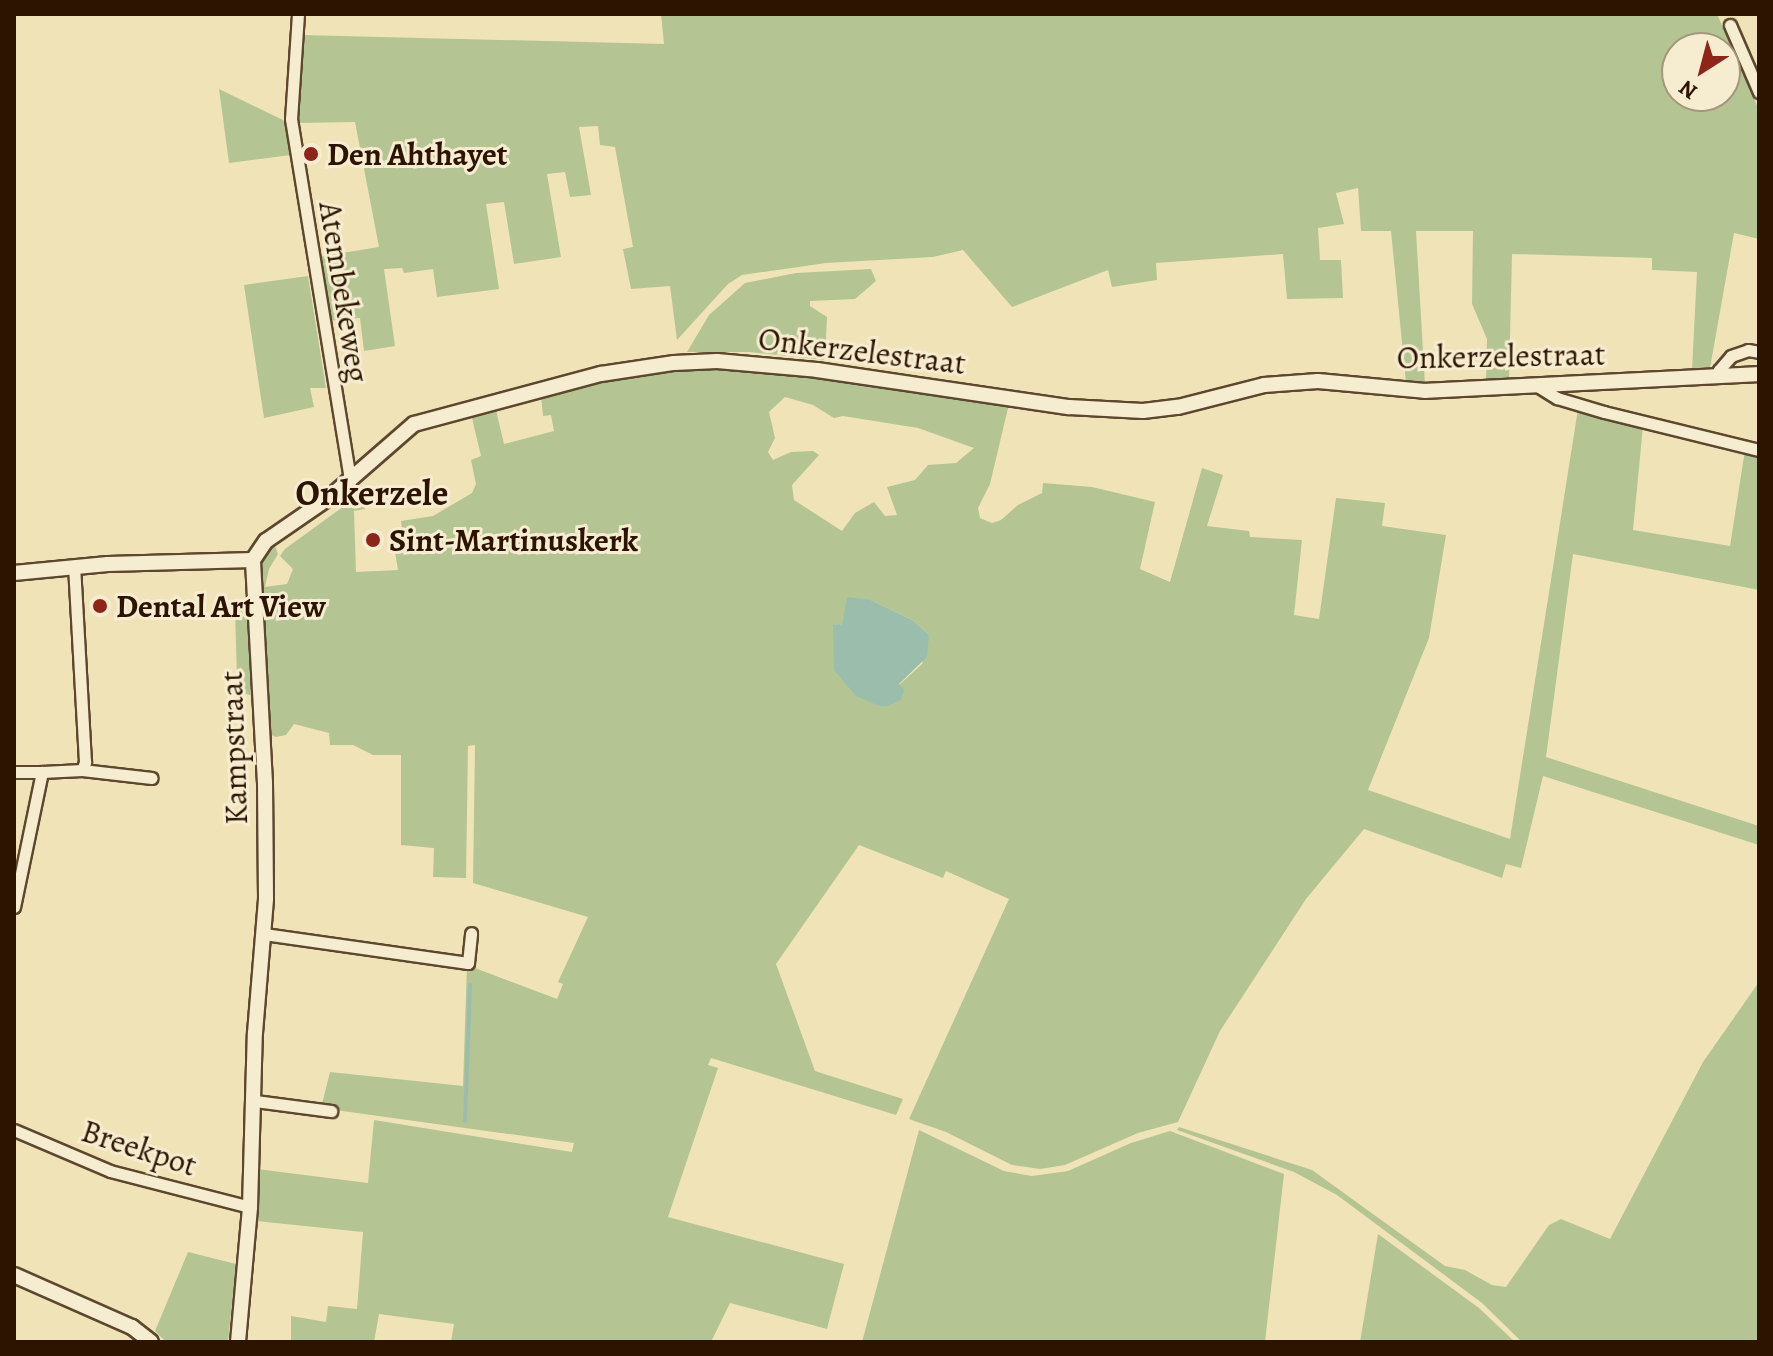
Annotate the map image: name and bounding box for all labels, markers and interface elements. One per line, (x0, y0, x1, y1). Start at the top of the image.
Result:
north arrow (1661, 32, 1741, 112)
text: N (1673, 73, 1703, 107)
place label: Den Ahthayet (327, 135, 507, 173)
marker: Den Ahthayet (302, 145, 320, 163)
street label: Atembekeweg (311, 199, 377, 385)
street label: Onkerzelestraat (756, 319, 968, 383)
street label: Onkerzelestraat (1396, 335, 1606, 377)
district label: Onkerzele (296, 471, 448, 515)
place label: Sint-Martinuskerk (389, 521, 638, 559)
marker: Sint-Martinuskerk (364, 531, 382, 549)
place label: Dental Art View (116, 587, 326, 625)
marker: Dental Art View (91, 597, 109, 615)
street label: Kampstraat (212, 670, 256, 826)
street label: Breekpot (77, 1111, 201, 1185)

